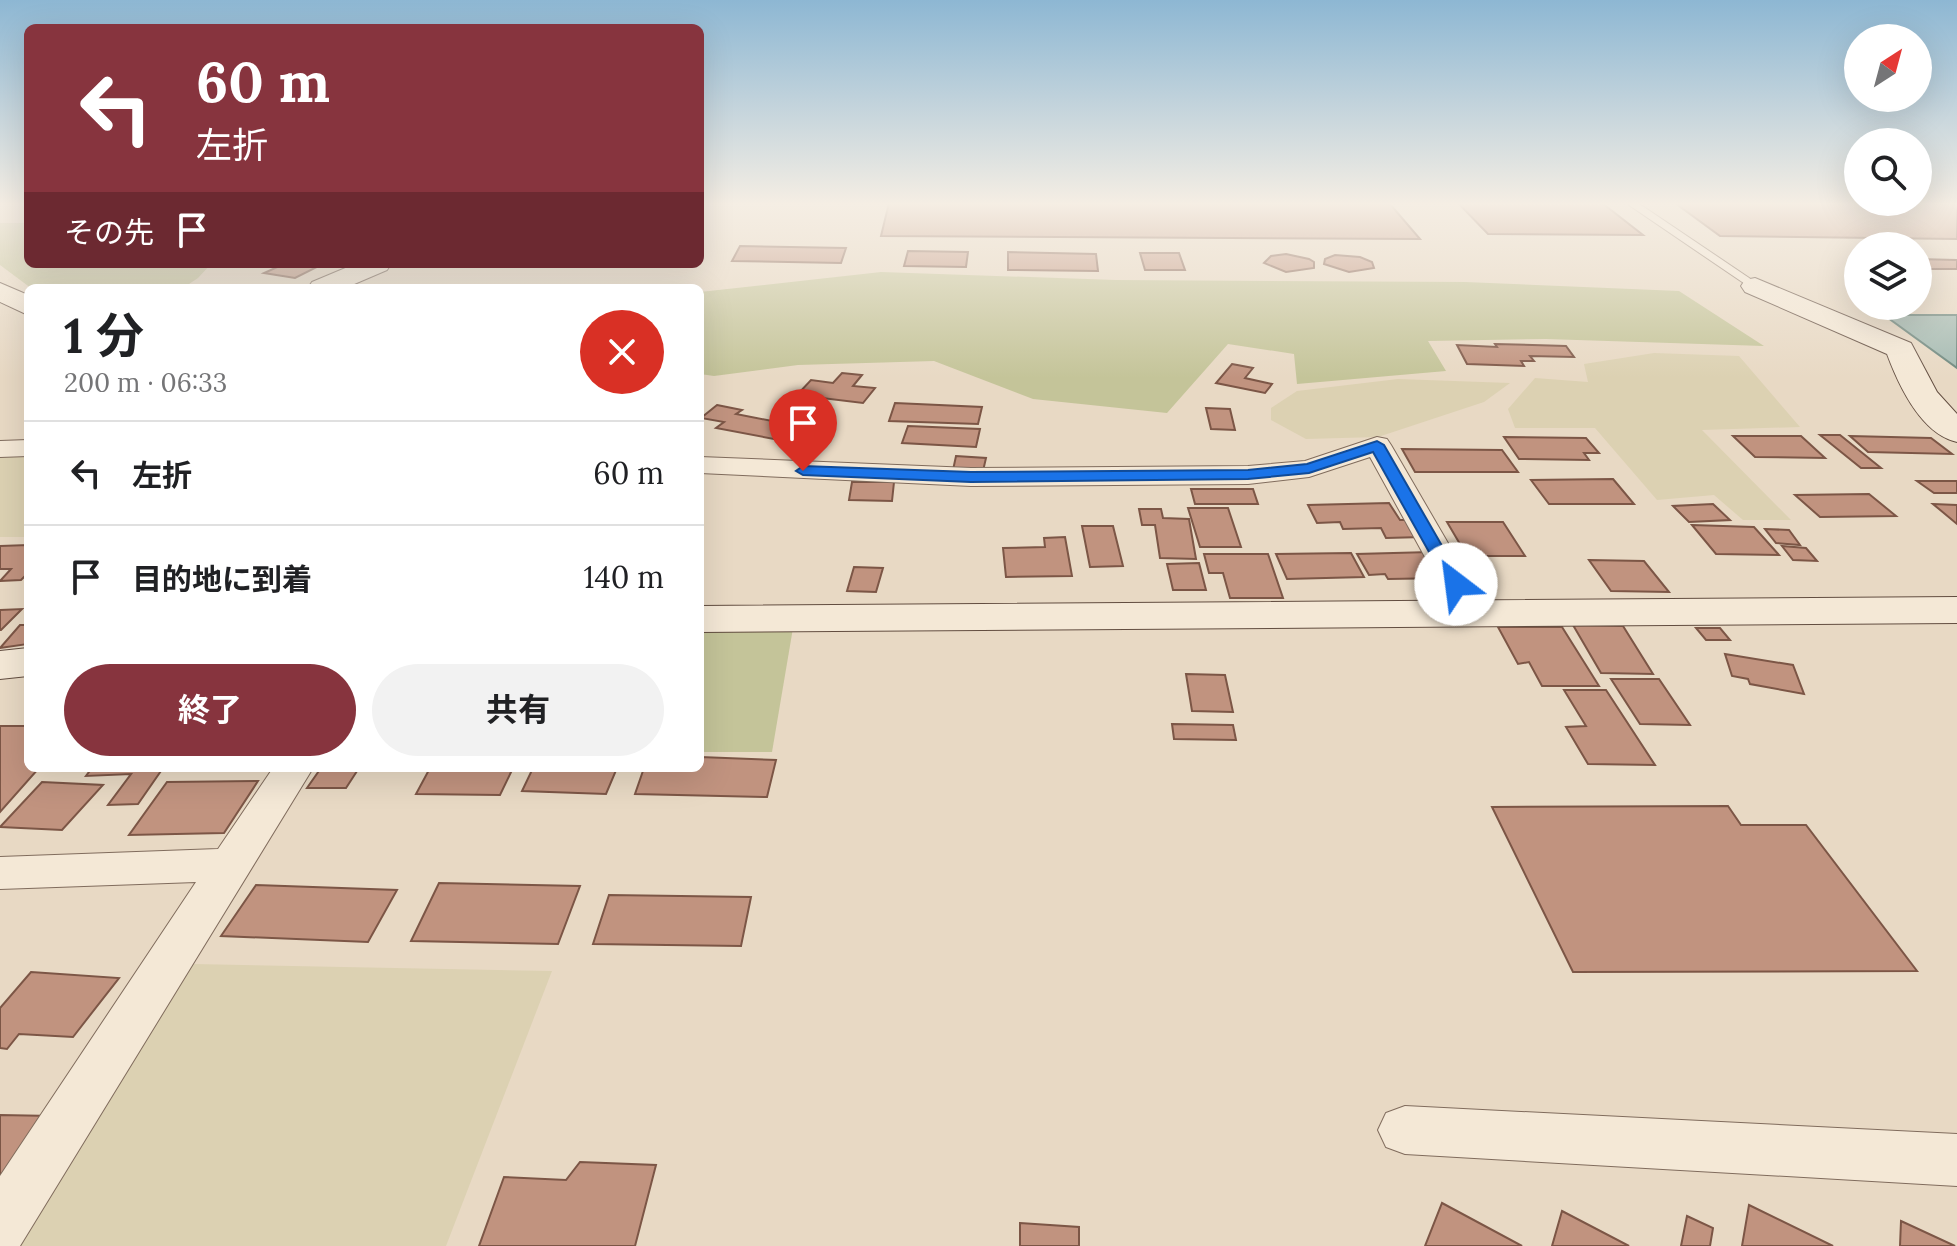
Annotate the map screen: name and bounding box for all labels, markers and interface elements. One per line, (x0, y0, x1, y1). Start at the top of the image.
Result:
north arrow (1844, 24, 1932, 112)
map controls (1844, 24, 1932, 320)
text: 60 m (196, 46, 330, 117)
icon: left (64, 56, 168, 160)
text: 左折 (196, 122, 268, 168)
button: search (1844, 128, 1932, 216)
icon: arrive (170, 208, 214, 252)
text: その先 (64, 213, 154, 251)
button: layers (1844, 232, 1932, 320)
text: 1 分 (64, 305, 144, 366)
button: close (580, 310, 664, 394)
text: 200 m · 06:33 (64, 366, 227, 399)
pin (769, 389, 837, 471)
icon: arrive (781, 401, 825, 445)
icon: left (64, 451, 108, 495)
text: 60 m (593, 454, 664, 492)
text: 左折 (132, 456, 192, 494)
position arrow (1414, 542, 1498, 626)
icon: arrive (64, 555, 108, 599)
text: 140 m (583, 558, 664, 596)
text: 目的地に到着 (132, 560, 312, 598)
button: 終了 (64, 664, 356, 756)
button: 共有 (372, 664, 664, 756)

